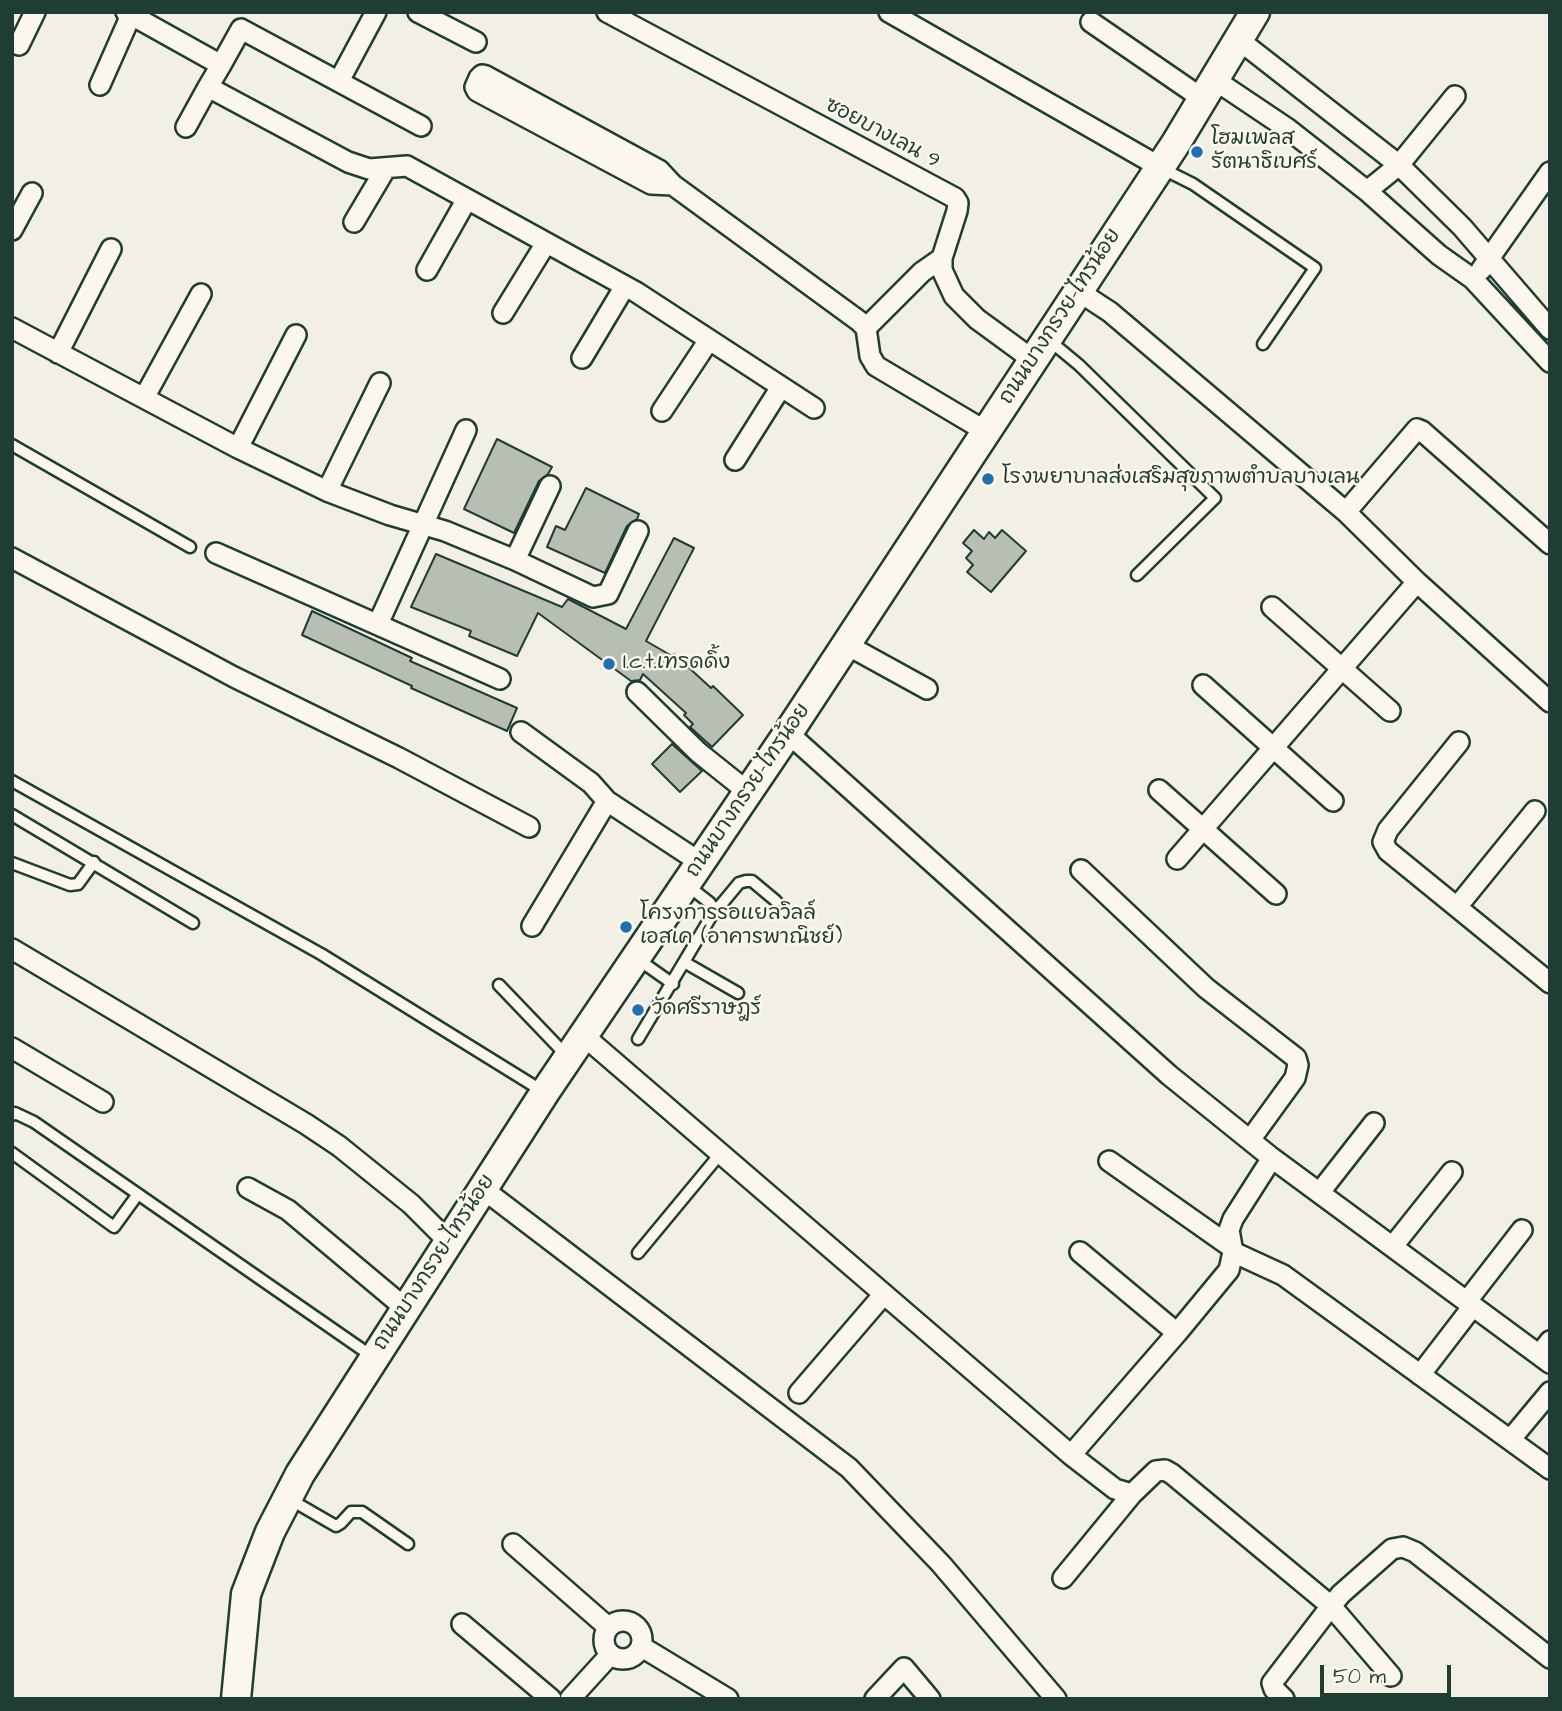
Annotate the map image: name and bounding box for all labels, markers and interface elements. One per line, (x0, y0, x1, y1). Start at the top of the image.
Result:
street label: ซอยบางเลน 9 (820, 93, 944, 175)
place label: โฮมเพลส รัตนาธิเบศร์ (1211, 127, 1317, 177)
marker: โฮมเพลส รัตนาธิเบศร์ (1189, 144, 1205, 160)
street label: ถนนบางกรวย-ไทรน้อย (995, 224, 1127, 410)
place label: โรงพยาบาลส่งเสริมสุขภาพตำบลบางเลน (1002, 466, 1360, 492)
marker: โรงพยาบาลส่งเสริมสุขภาพตำบลบางเลน (980, 471, 996, 487)
place label: I.c.t.เทรดดิ้ง (623, 651, 730, 677)
marker: I.c.t.เทรดดิ้ง (601, 656, 617, 672)
street label: ถนนบางกรวย-ไทรน้อย (681, 699, 817, 883)
place label: โครงการรอแยลวิลล์ เอสเค (อาคารพาณิชย์) (640, 902, 842, 952)
marker: โครงการรอแยลวิลล์ เอสเค (อาคารพาณิชย์) (618, 919, 634, 935)
place label: วัดศรีราษฎร์ (652, 997, 761, 1023)
marker: วัดศรีราษฎร์ (630, 1002, 646, 1018)
street label: ถนนบางกรวย-ไทรน้อย (369, 1170, 501, 1356)
scale bar (1324, 1652, 1455, 1696)
text: 50 m (1333, 1662, 1386, 1691)

